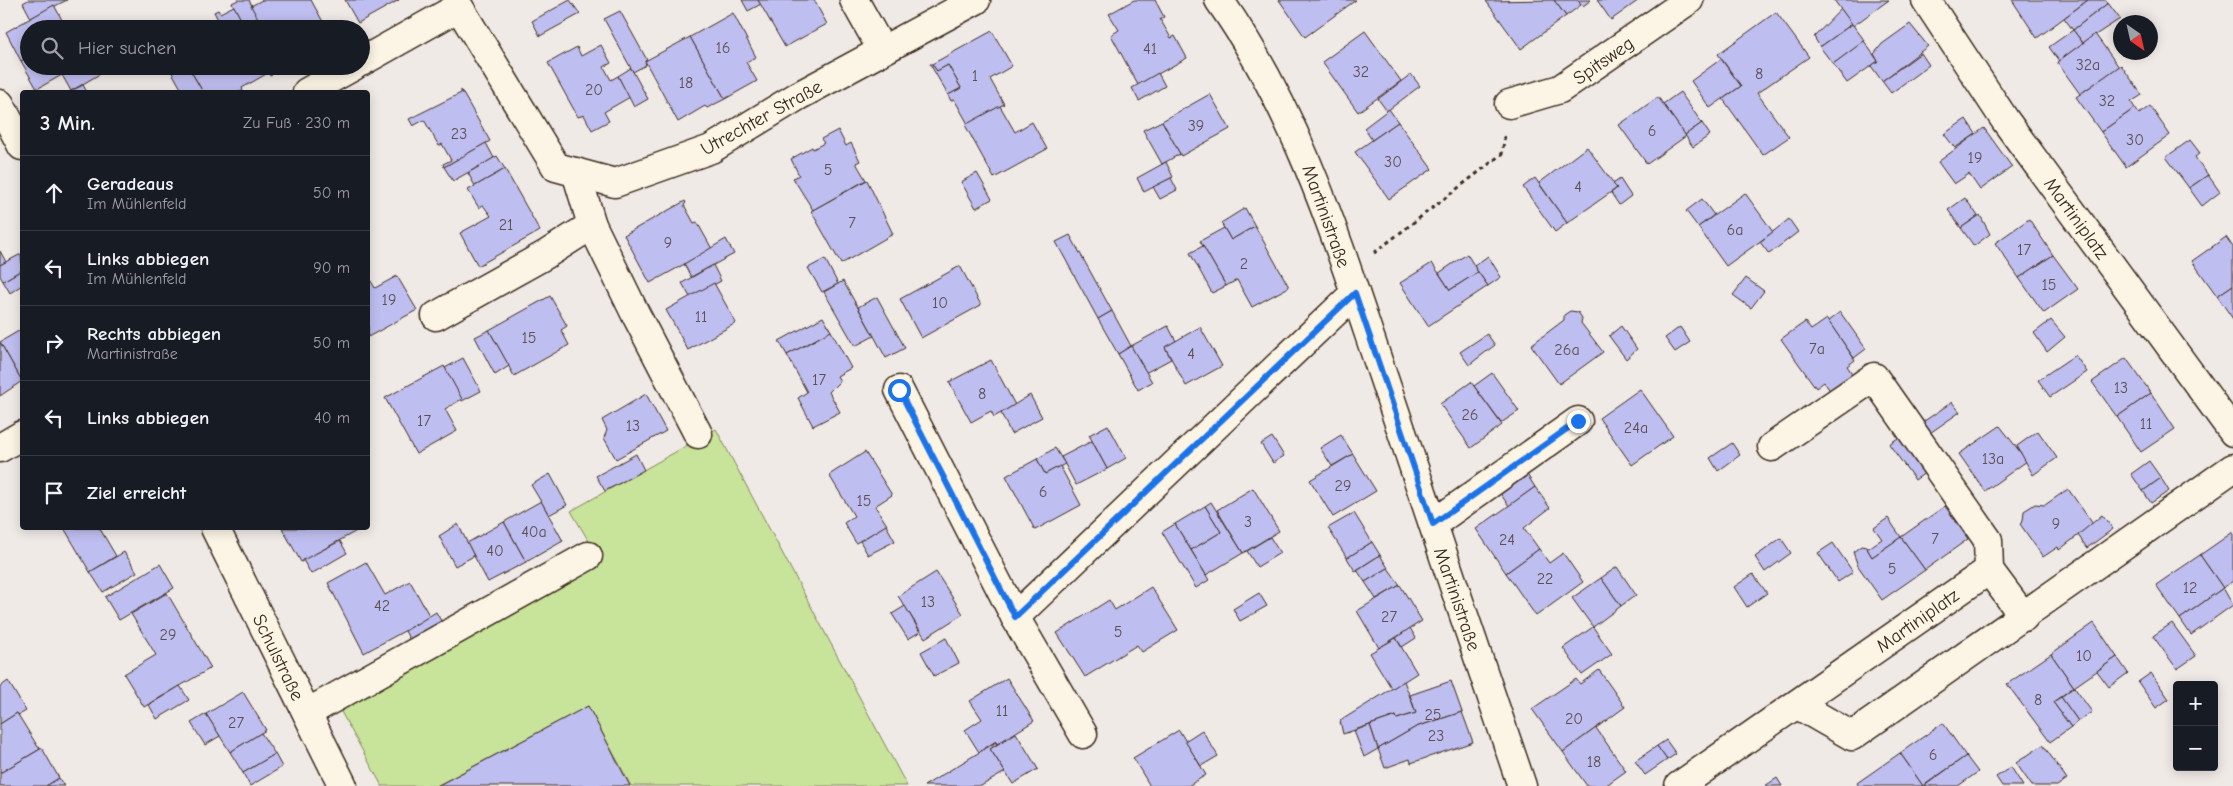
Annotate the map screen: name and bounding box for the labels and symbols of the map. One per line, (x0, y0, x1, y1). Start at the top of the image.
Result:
north arrow (2113, 15, 2158, 60)
street label: Spitsweg (1569, 32, 1638, 90)
house number: 16 (715, 39, 731, 57)
house number: 41 (1143, 40, 1157, 58)
house number: 32a (2076, 56, 2100, 74)
house number: 32 (1353, 63, 1369, 81)
house number: 8 (1755, 65, 1763, 83)
house number: 1 (972, 67, 978, 85)
house number: 18 (679, 74, 693, 92)
street label: Utrechter Straße (697, 75, 826, 160)
house number: 20 (585, 81, 603, 99)
house number: 32 (2099, 92, 2115, 110)
house number: 39 (1188, 117, 1204, 135)
house number: 6 (1648, 122, 1656, 140)
house number: 23 (451, 125, 467, 143)
house number: 30 (2126, 131, 2144, 149)
house number: 19 (1968, 149, 1982, 167)
house number: 30 (1384, 153, 1402, 171)
house number: 5 (824, 161, 832, 179)
street label: Martinistraße (1297, 162, 1355, 271)
street label: Martiniplatz (2039, 173, 2113, 264)
house number: 4 (1574, 178, 1582, 196)
house number: 7 (848, 214, 856, 232)
house number: 21 (499, 216, 513, 234)
house number: 6a (1727, 221, 1743, 239)
house number: 9 (664, 234, 672, 252)
house number: 17 (2017, 241, 2031, 259)
house number: 2 (1240, 255, 1248, 273)
house number: 15 (2041, 276, 2057, 294)
house number: 19 (382, 291, 396, 309)
house number: 10 (932, 294, 948, 312)
house number: 11 (695, 308, 707, 326)
house number: 15 (521, 329, 537, 347)
house number: 7a (1809, 340, 1825, 358)
house number: 26a (1554, 341, 1580, 359)
house number: 4 (1187, 345, 1195, 363)
house number: 17 (812, 371, 826, 389)
route start (888, 379, 911, 402)
house number: 13 (2114, 379, 2128, 397)
house number: 8 (978, 385, 986, 403)
house number: 26 (1461, 406, 1479, 424)
route end (1567, 410, 1590, 433)
house number: 17 (417, 412, 431, 430)
house number: 11 (2140, 415, 2152, 433)
house number: 13 (626, 417, 640, 435)
house number: 24a (1624, 419, 1648, 437)
house number: 13a (1982, 450, 2004, 468)
house number: 29 (1335, 477, 1351, 495)
house number: 6 (1039, 483, 1047, 501)
house number: 15 (856, 492, 872, 510)
house number: 3 (1244, 513, 1252, 531)
house number: 9 (2052, 515, 2060, 533)
house number: 40a (521, 523, 547, 541)
house number: 7 (1931, 530, 1939, 548)
house number: 24 (1499, 531, 1515, 549)
house number: 40 (486, 542, 504, 560)
street label: Martinistraße (1429, 545, 1485, 654)
house number: 5 (1888, 560, 1896, 578)
house number: 22 (1537, 570, 1553, 588)
house number: 12 (2183, 579, 2197, 597)
street label: Martiniplatz (1872, 584, 1963, 657)
house number: 13 (921, 593, 935, 611)
house number: 42 (374, 597, 390, 615)
house number: 27 (1381, 608, 1397, 626)
street label: Schulstraße (248, 611, 308, 704)
house number: 5 (1114, 623, 1122, 641)
house number: 29 (160, 626, 176, 644)
house number: 10 (2076, 647, 2092, 665)
house number: 8 (2034, 691, 2042, 709)
house number: 11 (996, 702, 1008, 720)
house number: 25 (1424, 706, 1442, 724)
house number: 20 (1565, 710, 1583, 728)
house number: 27 (228, 714, 244, 732)
house number: 23 (1428, 727, 1444, 745)
house number: 6 (1929, 746, 1937, 764)
house number: 18 (1587, 753, 1601, 771)

